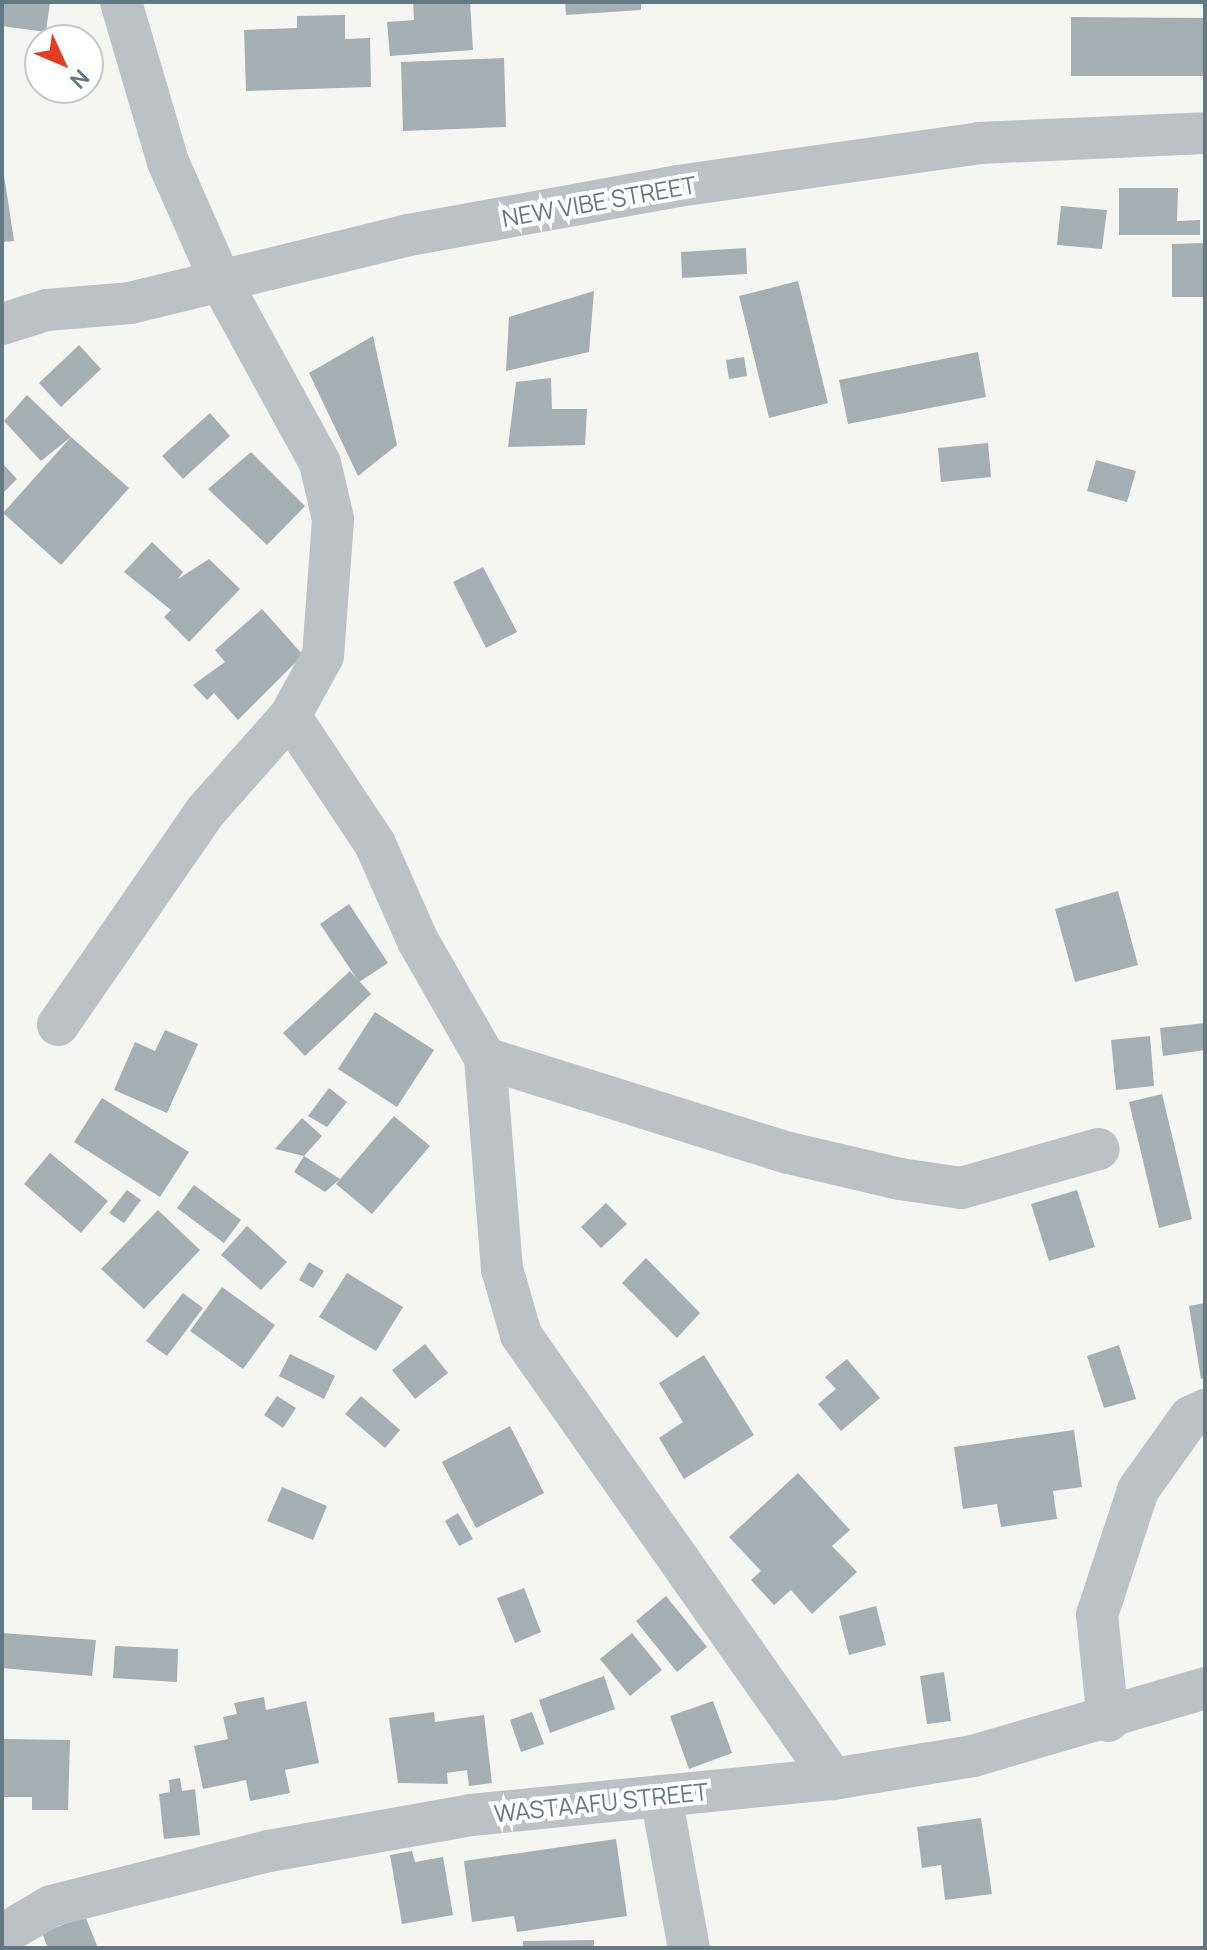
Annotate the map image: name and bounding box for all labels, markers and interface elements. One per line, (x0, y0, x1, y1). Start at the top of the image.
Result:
north arrow (24, 24, 104, 104)
text: N (64, 63, 96, 95)
street label: NEW VIBE STREET (500, 170, 698, 232)
street label: WASTAAFU STREET (493, 1776, 709, 1828)

